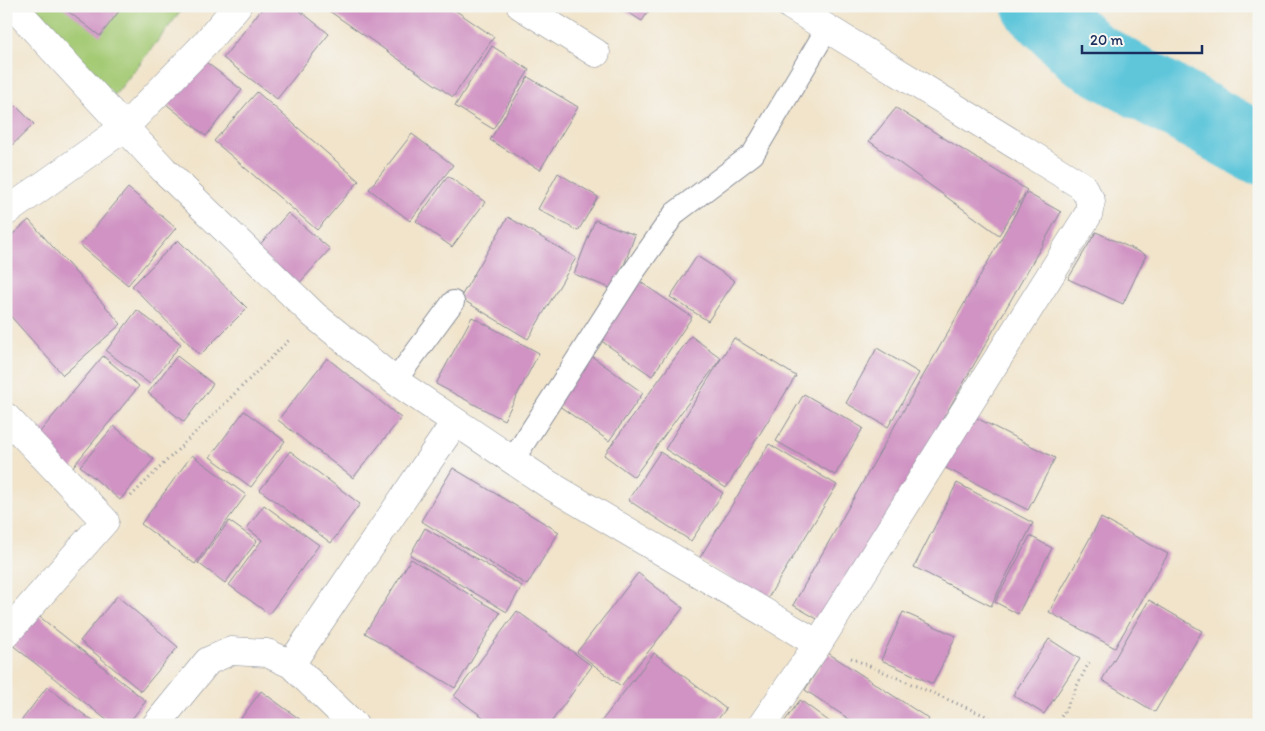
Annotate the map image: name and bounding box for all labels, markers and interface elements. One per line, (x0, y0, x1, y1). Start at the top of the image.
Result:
scale bar (1082, 22, 1202, 54)
text: 20 m (1090, 31, 1124, 49)

